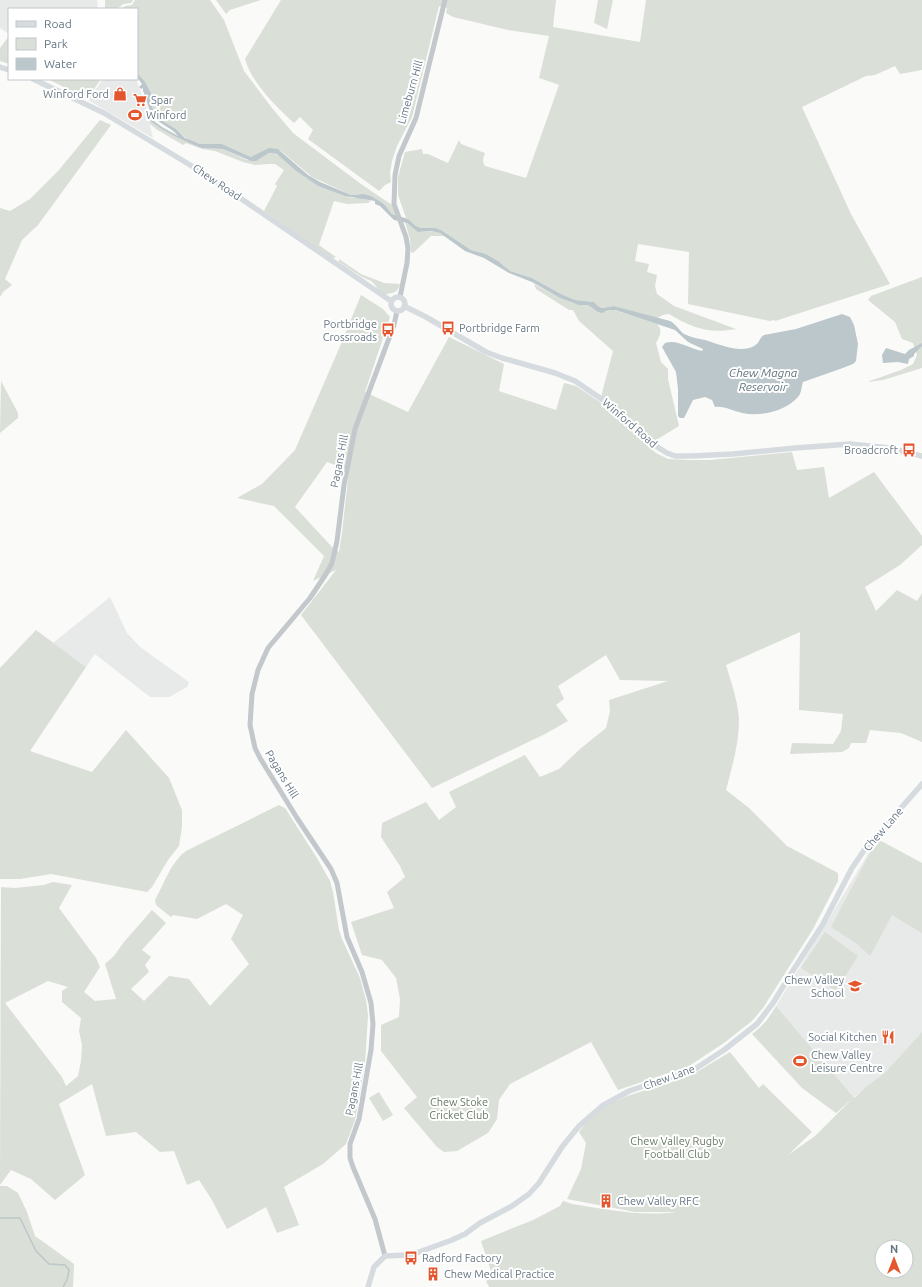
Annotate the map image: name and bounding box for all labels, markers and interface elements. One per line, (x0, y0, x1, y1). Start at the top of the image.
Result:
legend (8, 8, 138, 80)
text: Road (44, 17, 72, 30)
text: Park (44, 37, 68, 50)
text: Water (44, 57, 77, 70)
street label: Limeburn Hill (395, 59, 425, 125)
shop icon: Winford Ford (112, 86, 128, 102)
place label: Winford Ford (43, 88, 109, 100)
supermarket icon: Spar (132, 92, 148, 108)
place label: Spar (151, 94, 174, 106)
sports icon: Winford (127, 107, 143, 123)
place label: Winford (146, 109, 187, 121)
street label: Chew Road (191, 162, 243, 202)
place label: Portbridge Crossroads (323, 318, 377, 343)
bus stop icon: Portbridge Farm (440, 320, 456, 336)
bus stop icon: Portbridge Crossroads (380, 322, 396, 338)
place label: Portbridge Farm (459, 322, 540, 334)
water label: Chew Magna Reservoir (729, 366, 798, 393)
street label: Winford Road (600, 396, 660, 450)
street label: Pagans Hill (328, 433, 350, 489)
bus stop icon: Broadcroft (901, 442, 917, 458)
place label: Broadcroft (844, 444, 899, 456)
street label: Pagans Hill (263, 748, 301, 800)
street label: Chew Lane (861, 805, 905, 853)
place label: Chew Valley School (784, 974, 845, 999)
school or university icon: Chew Valley School (847, 978, 863, 994)
restaurant icon: Social Kitchen (880, 1029, 896, 1045)
place label: Social Kitchen (808, 1031, 877, 1043)
place label: Chew Valley Leisure Centre (811, 1049, 883, 1074)
sports icon: Chew Valley Leisure Centre (792, 1053, 808, 1069)
street label: Pagans Hill (343, 1061, 365, 1117)
street label: Chew Lane (642, 1062, 696, 1092)
park label: Chew Stoke Cricket Club (429, 1096, 489, 1121)
park label: Chew Valley Rugby Football Club (630, 1135, 724, 1160)
building icon: Chew Valley RFC (598, 1193, 614, 1209)
place label: Chew Valley RFC (617, 1195, 699, 1207)
north arrow (874, 1239, 914, 1279)
text: N (890, 1243, 898, 1255)
bus stop icon: Radford Factory (403, 1250, 419, 1266)
place label: Radford Factory (422, 1252, 502, 1264)
building icon: Chew Medical Practice (425, 1266, 441, 1282)
place label: Chew Medical Practice (444, 1268, 555, 1280)

